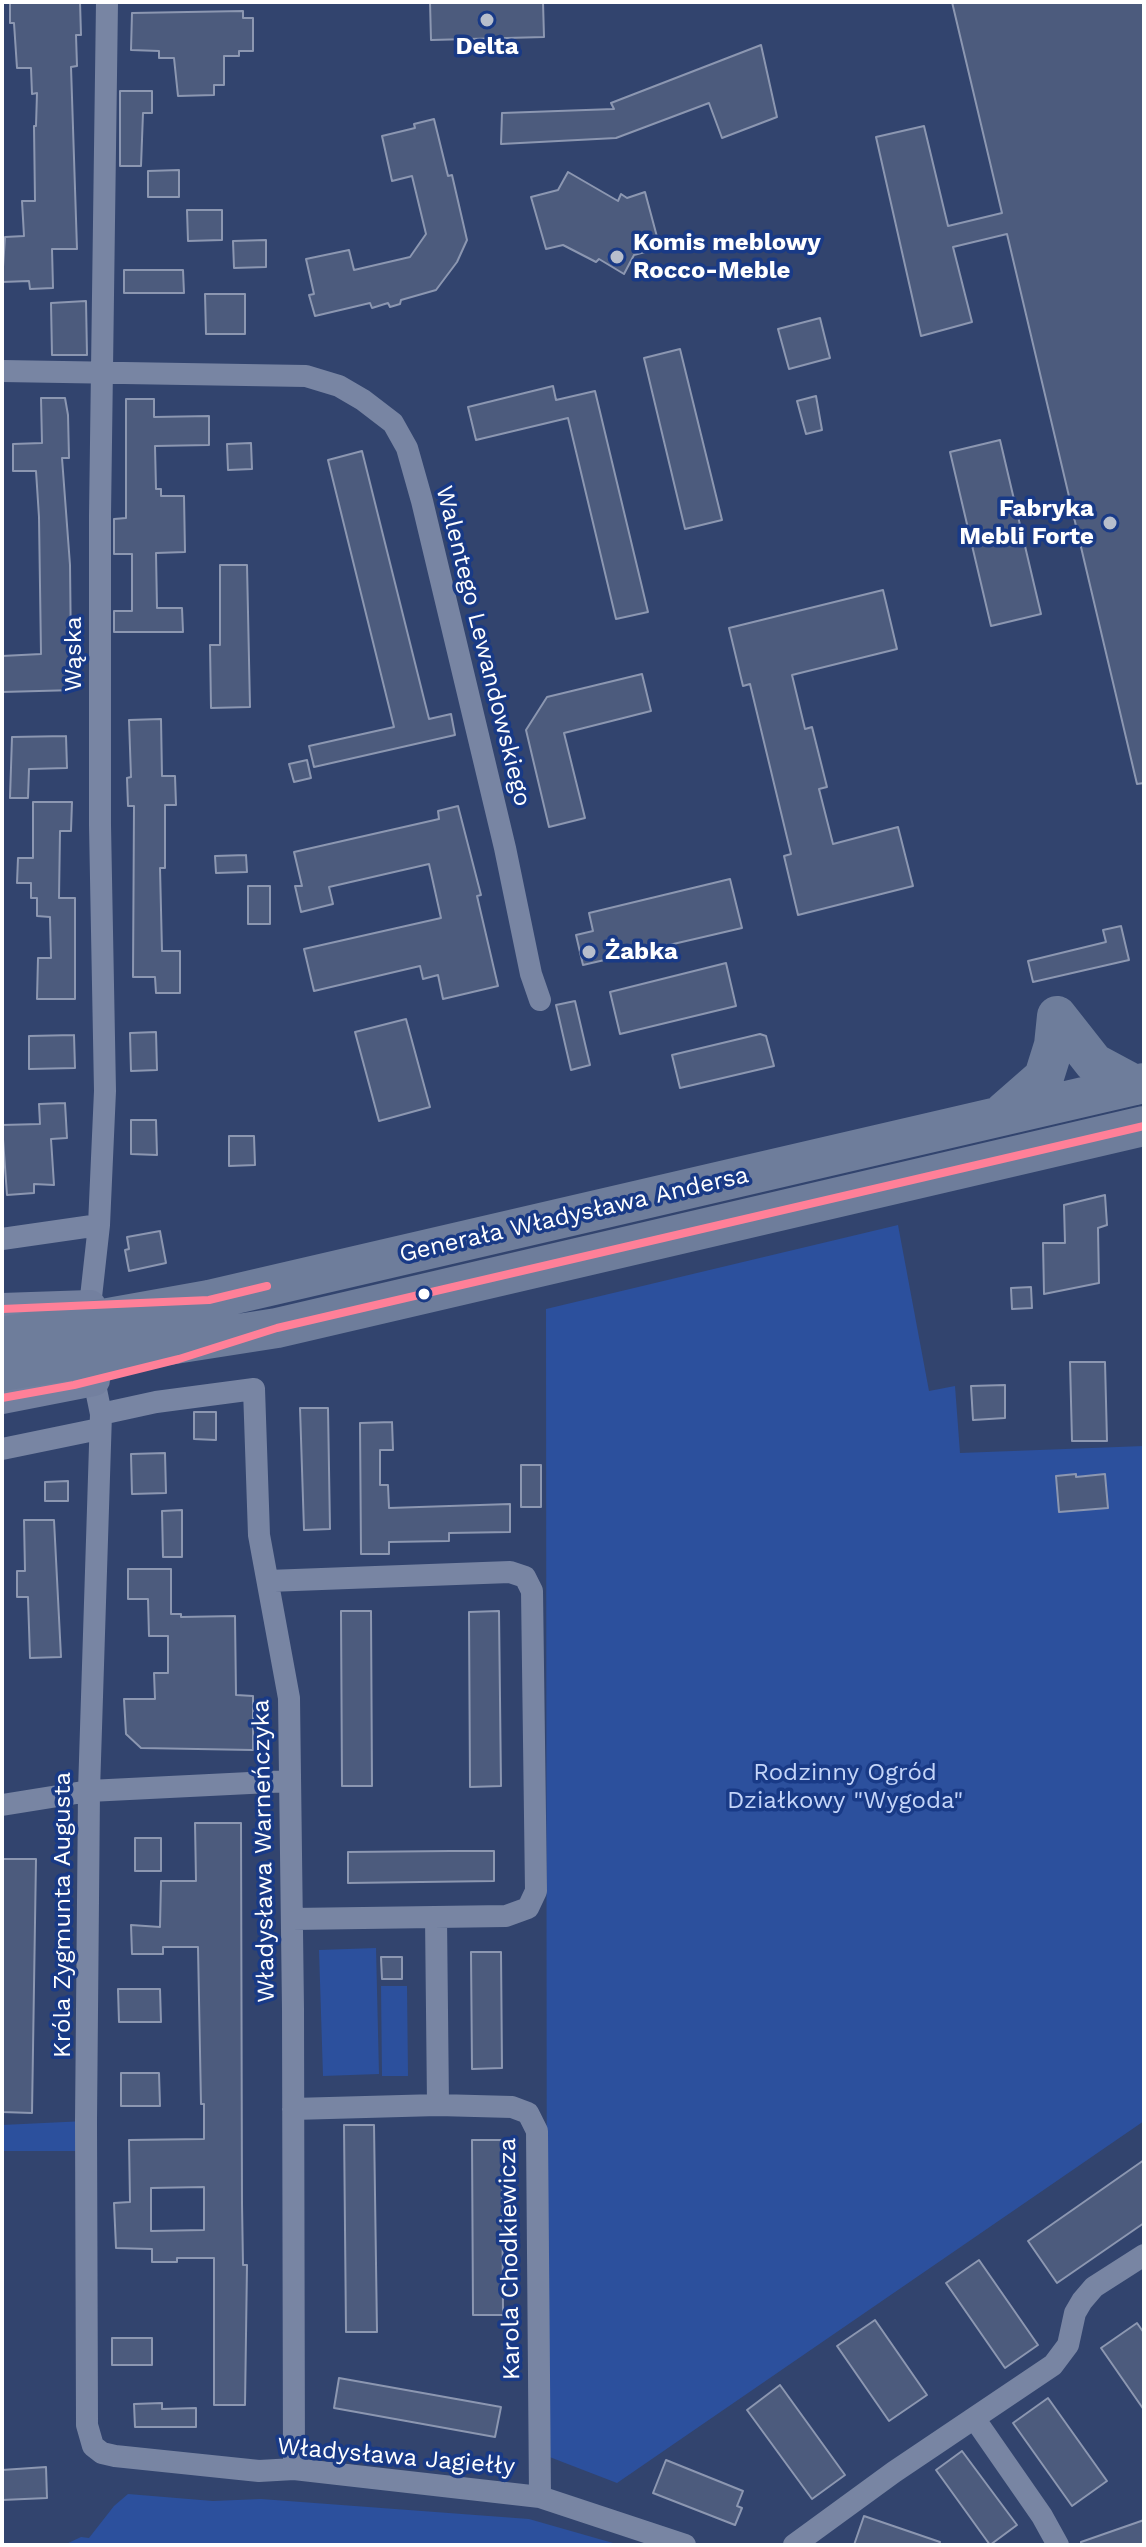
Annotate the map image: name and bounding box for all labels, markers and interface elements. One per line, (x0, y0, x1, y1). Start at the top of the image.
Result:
marker: Delta (478, 11, 496, 29)
place label: Delta (455, 33, 519, 61)
place label: Komis meblowy Rocco-Meble (633, 229, 821, 285)
marker: Komis meblowy Rocco-Meble (608, 248, 626, 266)
street label: Walentego Lewandowskiego (429, 483, 537, 809)
place label: Fabryka Mebli Forte (959, 495, 1094, 551)
marker: Fabryka Mebli Forte (1101, 514, 1119, 532)
street label: Wąska (60, 616, 88, 692)
place label: Żabka (605, 938, 678, 966)
marker: Żabka (580, 943, 598, 961)
street label: Generała Władysława Andersa (397, 1161, 751, 1269)
unlabelled marker (416, 1286, 432, 1302)
street label: Władysława Warneńczyka (247, 1699, 281, 2003)
park label: Rodzinny Ogród Działkowy "Wygoda" (727, 1759, 963, 1815)
street label: Króla Zygmunta Augusta (49, 1772, 77, 2058)
street label: Karola Chodkiewicza (493, 2138, 527, 2380)
street label: Władysława Jagiełły (276, 2432, 516, 2482)

